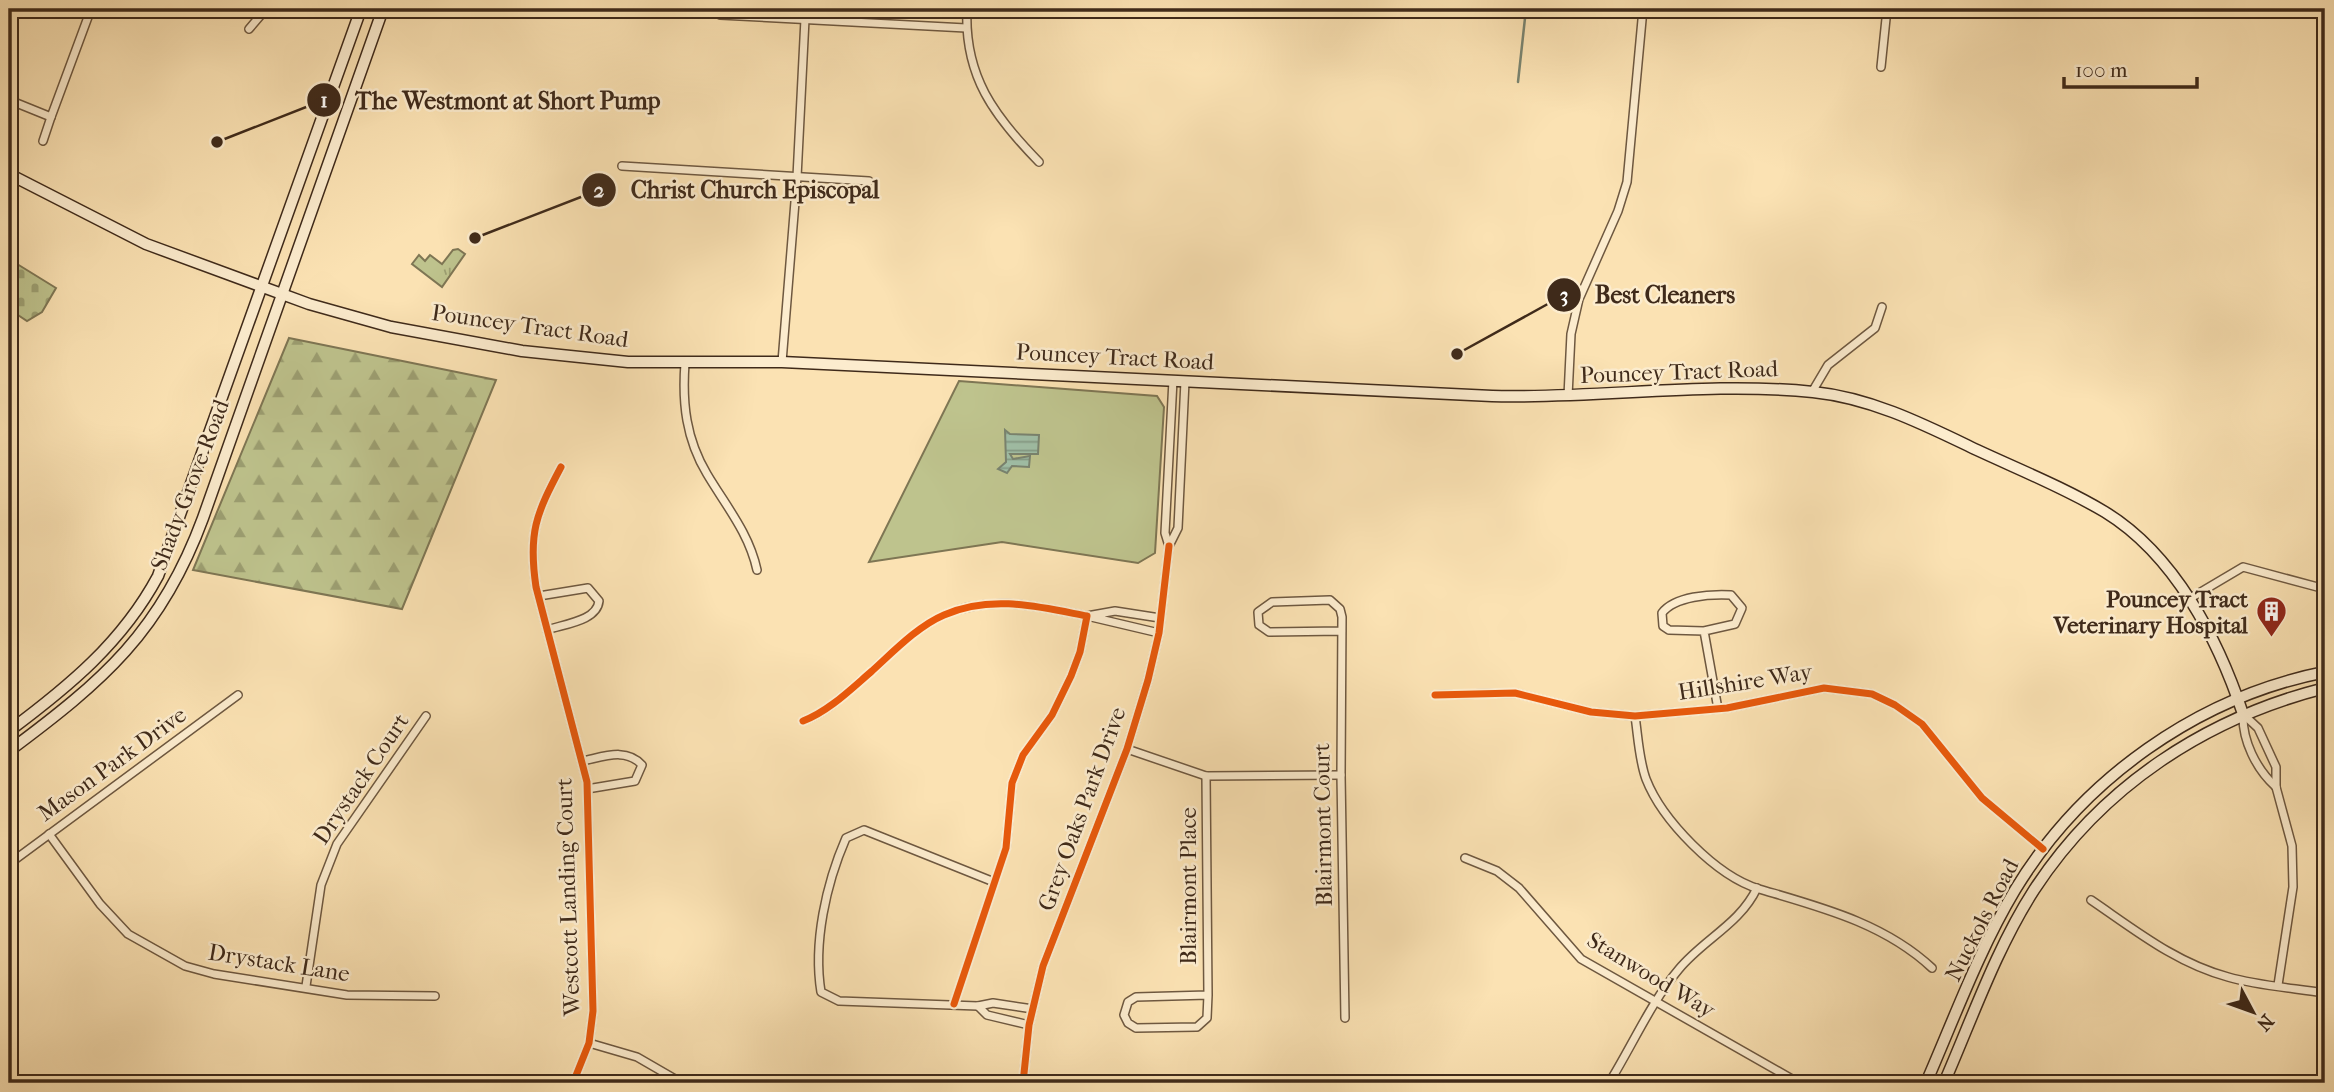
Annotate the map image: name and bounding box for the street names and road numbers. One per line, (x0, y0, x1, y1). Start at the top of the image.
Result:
street label: Pouncey Tract Road (430, 299, 631, 353)
street label: Pouncey Tract Road (1015, 338, 1215, 376)
street label: Pouncey Tract Road (1579, 355, 1779, 389)
street label: Shady Grove Road (145, 395, 235, 574)
street label: Hillshire Way (1676, 658, 1815, 706)
street label: Mason Park Drive (33, 701, 191, 827)
street label: Grey Oaks Park Drive (1033, 703, 1131, 915)
street label: Drystack Court (307, 709, 415, 849)
street label: Blairmont Court (1308, 743, 1338, 907)
street label: Westcott Landing Court (550, 778, 586, 1017)
street label: Blairmont Place (1175, 807, 1202, 965)
street label: Nuckols Road (1940, 854, 2025, 986)
street label: Stanwood Way (1582, 926, 1721, 1024)
street label: Drystack Lane (206, 938, 352, 988)

